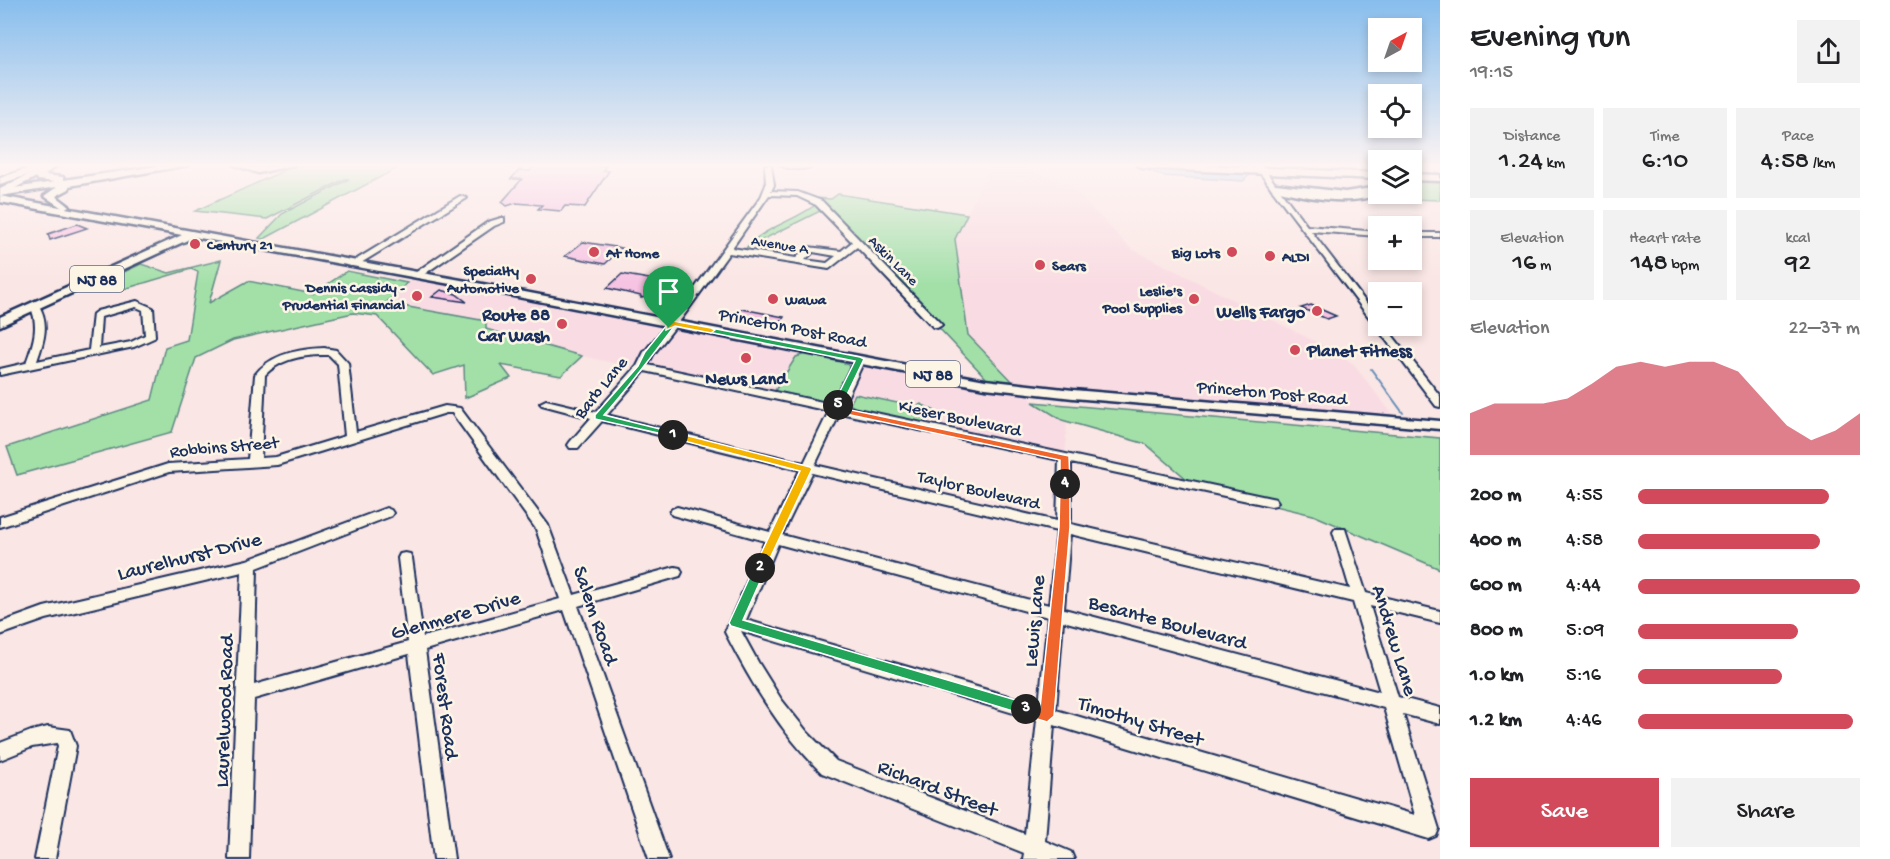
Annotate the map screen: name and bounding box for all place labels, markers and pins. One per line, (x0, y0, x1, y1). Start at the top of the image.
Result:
marker: Century 21 (188, 237, 202, 251)
place label: Century 21 (206, 237, 273, 255)
marker: At Home (587, 245, 601, 259)
place label: At Home (605, 245, 661, 263)
place label: Big Lots (1171, 245, 1221, 263)
marker: Big Lots (1225, 245, 1239, 259)
marker: ALDI (1263, 249, 1277, 263)
place label: ALDI (1281, 249, 1310, 267)
marker: Sears (1033, 258, 1047, 272)
place label: Sears (1052, 258, 1087, 276)
place label: Specialty Automotive (446, 263, 520, 298)
pin (643, 266, 694, 328)
marker: Specialty Automotive (524, 272, 538, 286)
place label: Dennis Cassidy - Prudential Financial (282, 280, 406, 315)
place label: Leslie's Pool Supplies (1102, 283, 1183, 318)
marker: Dennis Cassidy - Prudential Financial (410, 289, 424, 303)
marker: Wawa (766, 292, 780, 306)
place label: Wawa (784, 292, 827, 310)
marker: Leslie's Pool Supplies (1187, 292, 1201, 306)
place label: Wells Fargo (1215, 303, 1306, 324)
marker: Wells Fargo (1310, 304, 1324, 318)
place label: Route 88 Car Wash (477, 306, 550, 348)
marker: Route 88 Car Wash (555, 317, 569, 331)
place label: Planet Fitness (1306, 342, 1413, 363)
marker: Planet Fitness (1288, 343, 1302, 357)
marker: News Land (739, 351, 753, 365)
place label: News Land (705, 370, 789, 391)
pin: 5 (823, 390, 853, 420)
pin: 1 (658, 420, 688, 450)
pin: 4 (1050, 469, 1080, 499)
pin: 2 (745, 553, 775, 583)
pin: 3 (1011, 694, 1041, 724)

